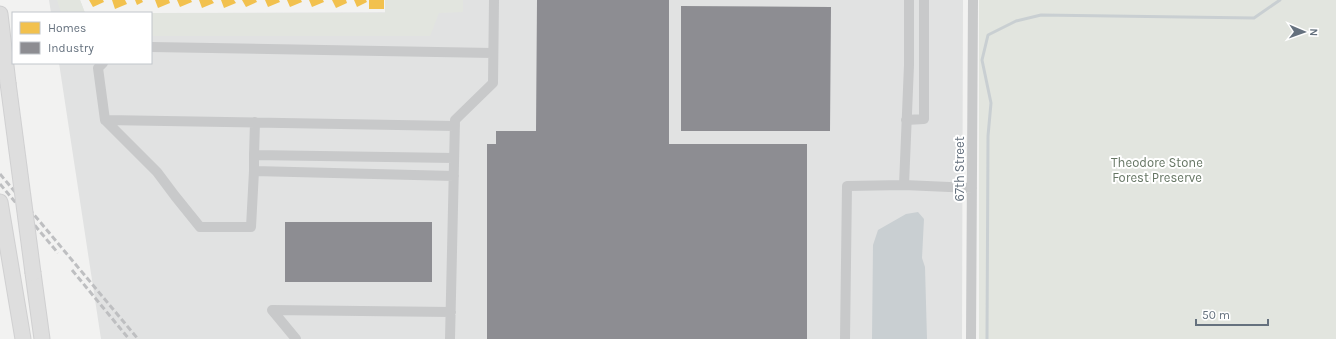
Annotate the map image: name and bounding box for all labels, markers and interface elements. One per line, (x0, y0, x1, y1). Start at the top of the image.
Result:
legend (12, 12, 152, 64)
north arrow (1284, 12, 1324, 52)
text: Homes (48, 21, 86, 35)
text: N (1307, 28, 1320, 37)
text: Industry (48, 41, 94, 55)
street label: 67th Street (952, 136, 967, 202)
park label: Theodore Stone Forest Preserve (1111, 155, 1203, 185)
scale bar (1196, 301, 1268, 327)
text: 50 m (1202, 308, 1230, 322)

